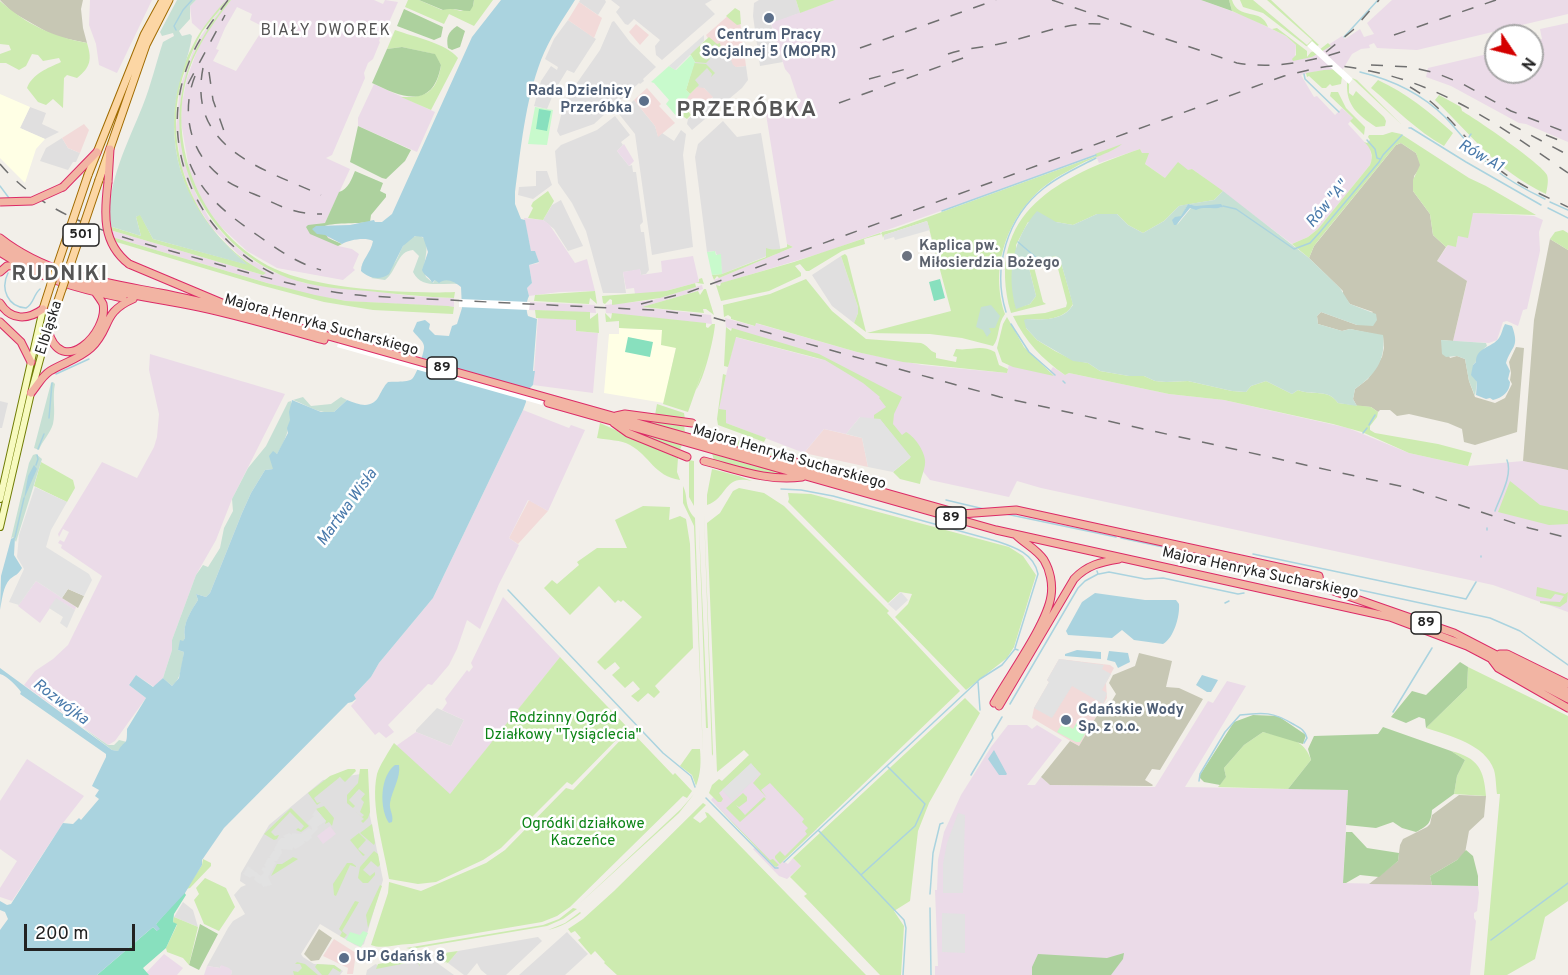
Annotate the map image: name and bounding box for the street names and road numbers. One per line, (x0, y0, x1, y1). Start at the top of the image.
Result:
road number: 501 (63, 224, 99, 246)
street label: Majora Henryka Sucharskiego (222, 291, 420, 361)
street label: Elbląska (33, 299, 67, 357)
road number: 89 (427, 357, 457, 379)
street label: Majora Henryka Sucharskiego (690, 422, 888, 494)
road number: 89 (936, 507, 966, 529)
street label: Majora Henryka Sucharskiego (1160, 544, 1360, 604)
road number: 89 (1411, 612, 1441, 634)

